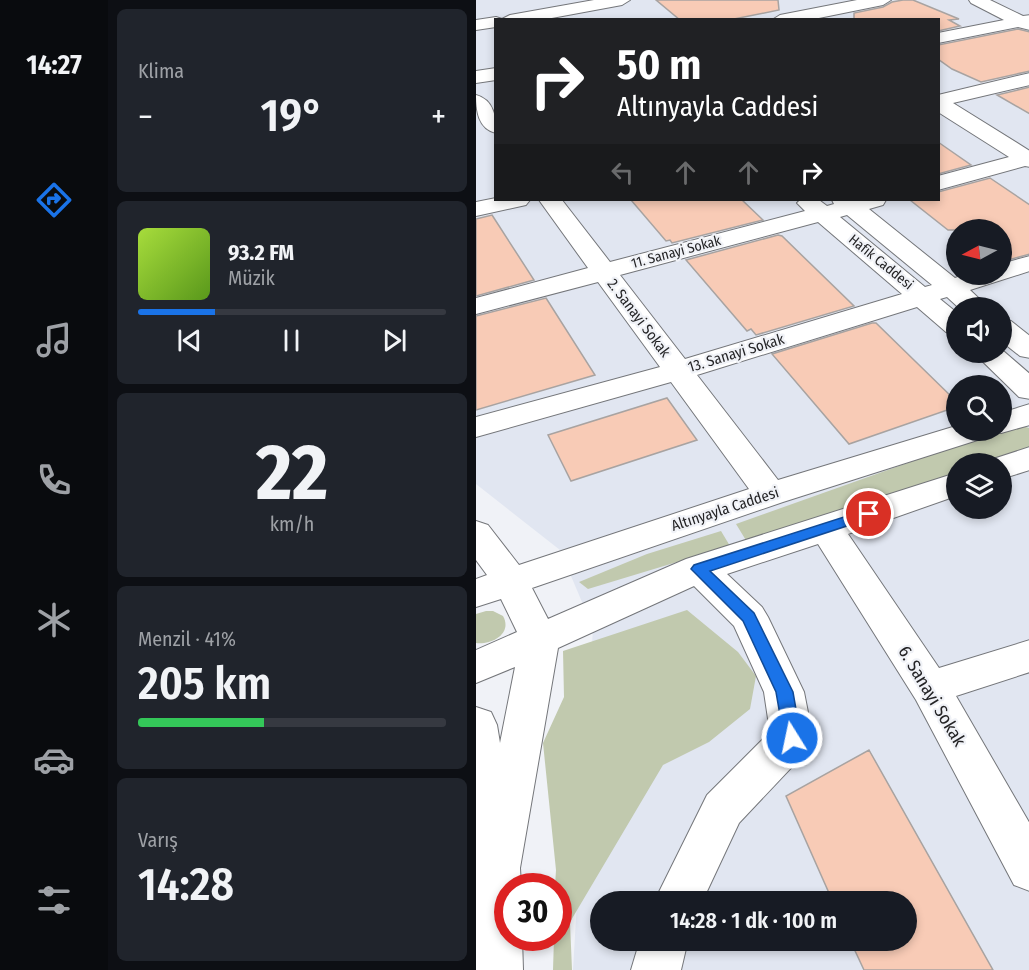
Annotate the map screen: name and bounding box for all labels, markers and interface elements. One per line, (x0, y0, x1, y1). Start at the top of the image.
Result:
text: 50 m (617, 40, 701, 90)
icon: right (518, 42, 596, 120)
text: 14:27 (26, 49, 82, 81)
text: Klima (138, 59, 184, 83)
text: 19° (261, 89, 323, 143)
text: Altınyayla Caddesi (617, 91, 818, 123)
text: − (138, 97, 153, 137)
text: + (431, 97, 446, 137)
icon: left (606, 156, 639, 189)
icon: ahead (669, 156, 702, 189)
icon: ahead (732, 156, 765, 189)
icon: right (795, 156, 828, 189)
icon: directions (33, 179, 75, 221)
north arrow (946, 219, 1012, 285)
map controls (946, 219, 1012, 519)
street label: Hafik Caddesi (845, 231, 917, 293)
street label: 11. Sanayi Sokak (629, 232, 723, 272)
text: 93.2 FM (228, 239, 294, 266)
text: Müzik (228, 266, 275, 290)
street label: 2. Sanayi Sokak (604, 275, 674, 361)
button: sound (946, 297, 1012, 363)
icon: music (33, 319, 75, 361)
icon: previous (173, 324, 206, 357)
icon: pause (275, 324, 308, 357)
icon: next (378, 324, 411, 357)
street label: 13. Sanayi Sokak (686, 330, 786, 376)
button: search (946, 375, 1012, 441)
text: 22 (256, 426, 328, 520)
button: layers (946, 453, 1012, 519)
icon: phone (33, 459, 75, 501)
street label: Altınyayla Caddesi (669, 483, 781, 535)
pin (843, 488, 894, 539)
icon: arrive (852, 497, 885, 530)
text: km/h (270, 512, 314, 536)
icon: climate (33, 599, 75, 641)
text: Menzil · 41% (138, 627, 236, 651)
street label: 6. Sanayi Sokak (893, 642, 971, 751)
text: 205 km (138, 657, 271, 711)
position arrow (760, 706, 824, 770)
icon: car (33, 739, 75, 781)
text: Varış (138, 828, 178, 852)
text: 14:28 (138, 858, 234, 912)
speed limit sign: 30 (494, 873, 572, 951)
icon: filters (33, 879, 75, 921)
text: 14:28 · 1 dk · 100 m (670, 907, 837, 934)

